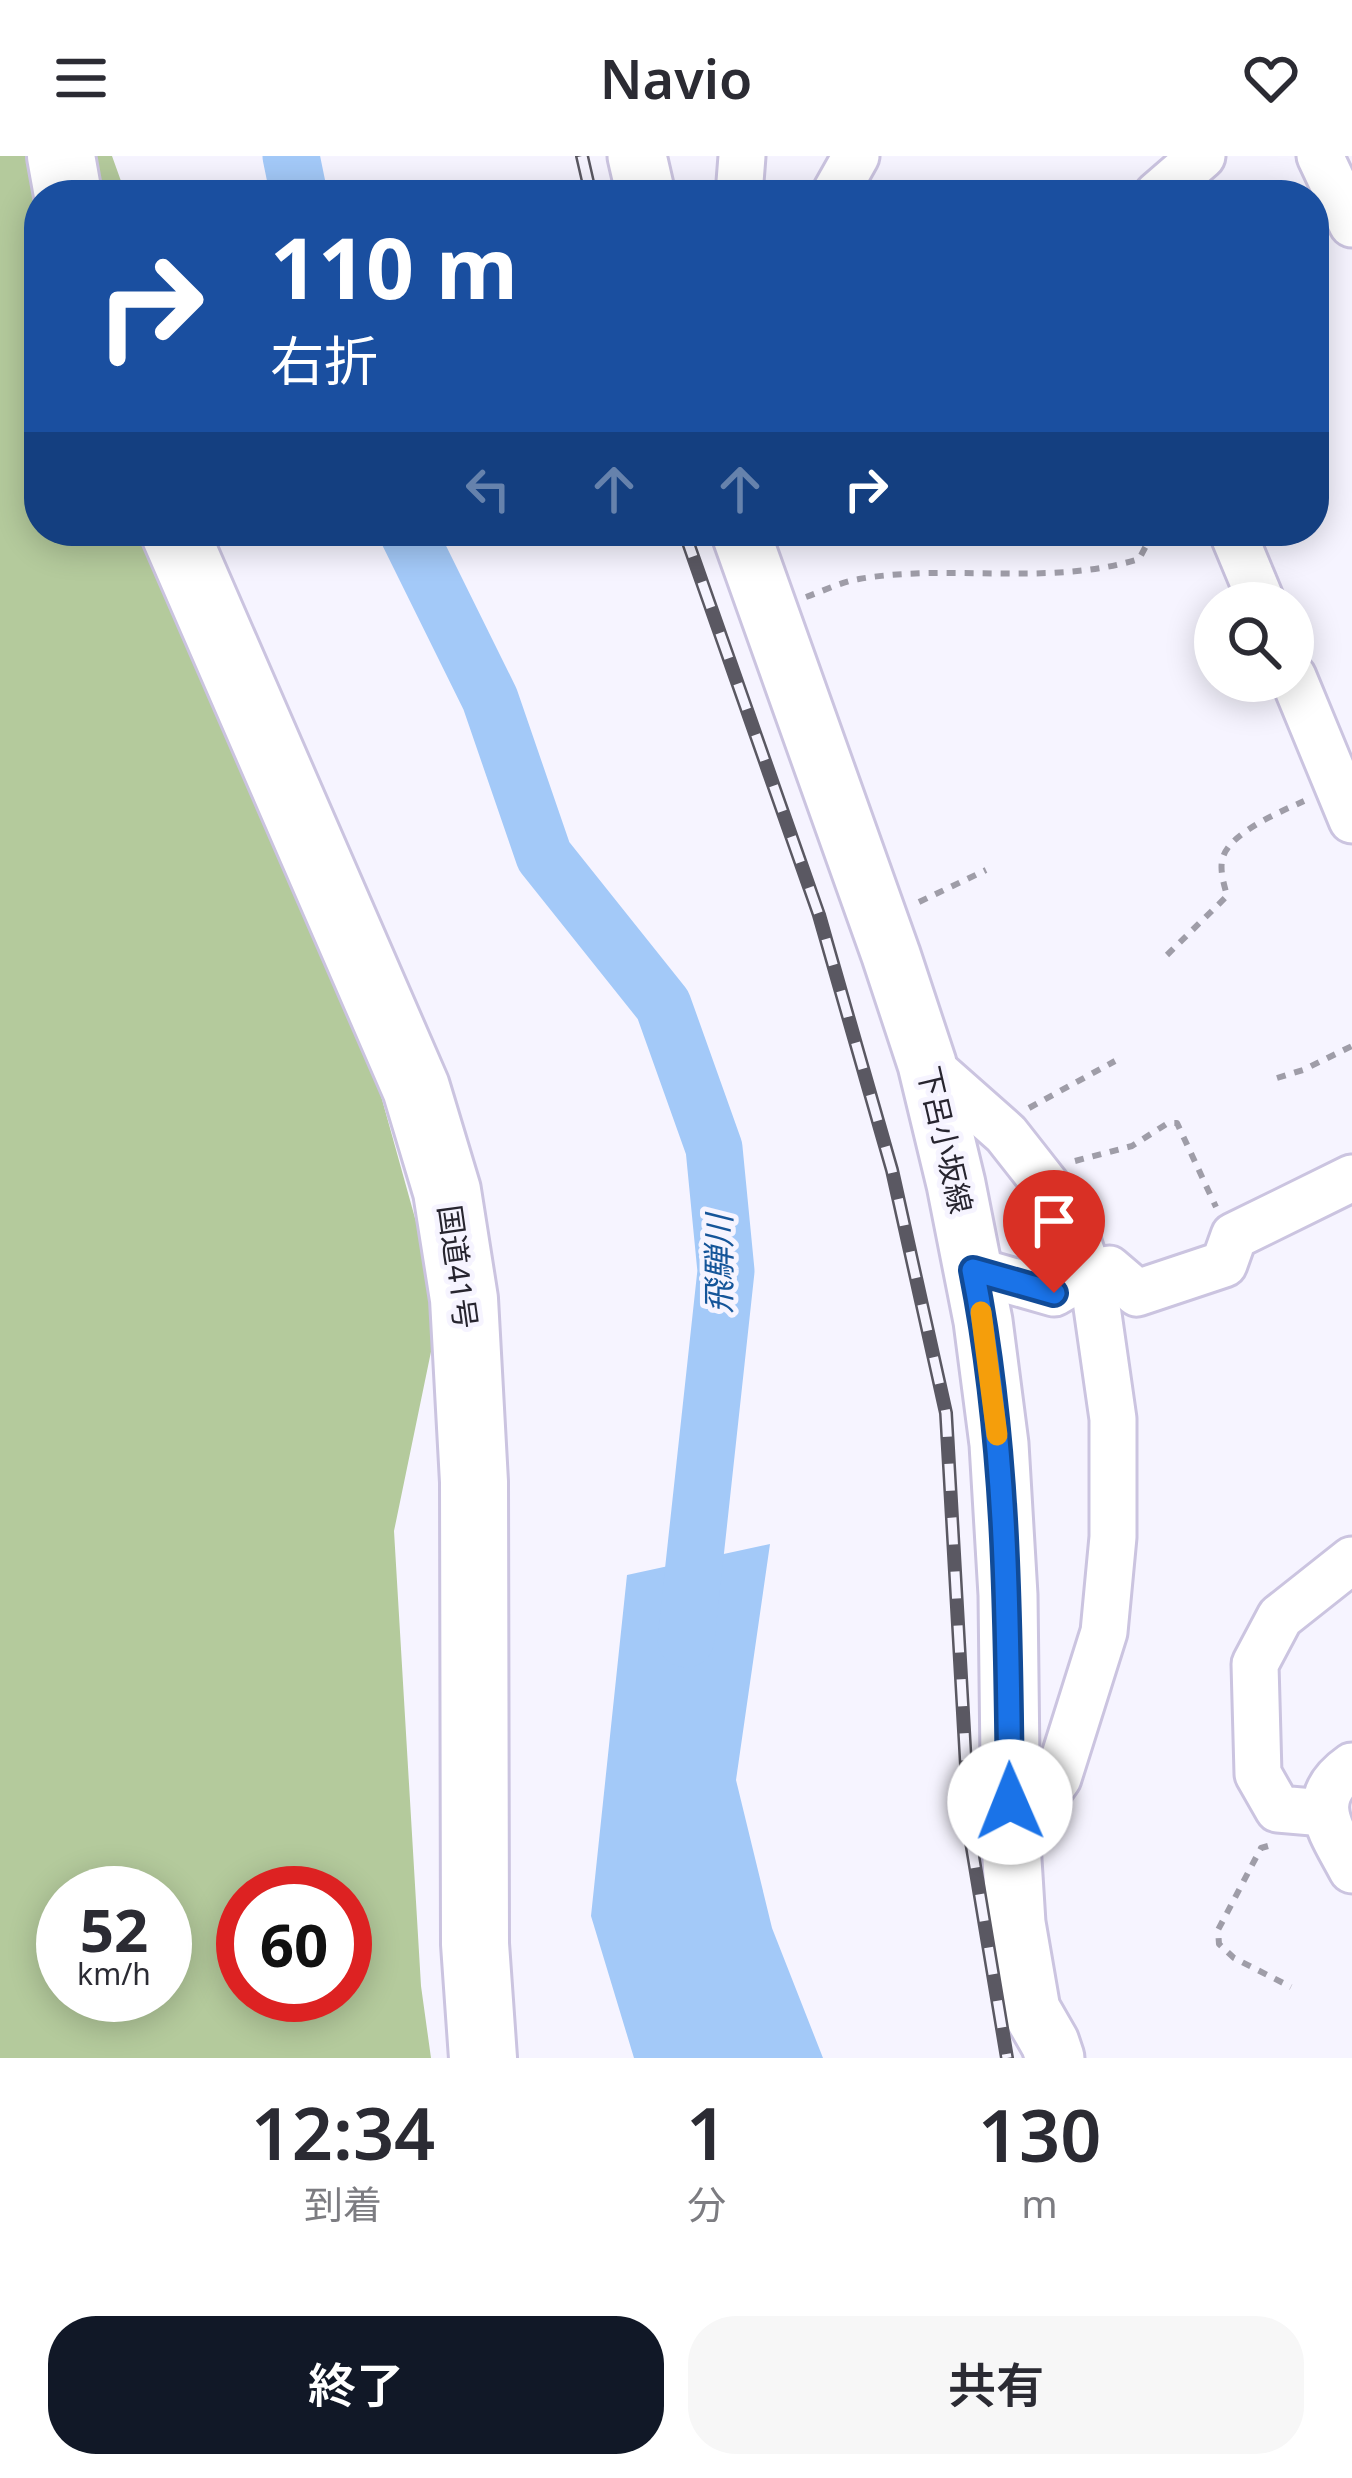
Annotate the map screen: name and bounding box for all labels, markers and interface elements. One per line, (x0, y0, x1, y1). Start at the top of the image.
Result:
text: Navio (600, 41, 752, 115)
icon: menu (48, 45, 114, 111)
icon: heart (1238, 45, 1304, 111)
text: 110 m (270, 209, 518, 324)
icon: right (72, 228, 228, 384)
text: 右折 (270, 323, 378, 397)
icon: left (455, 456, 521, 522)
icon: ahead (581, 456, 647, 522)
icon: ahead (707, 456, 773, 522)
icon: right (833, 456, 899, 522)
map controls (1194, 582, 1314, 702)
button: search (1194, 582, 1314, 702)
street label: 下呂小坂線 (909, 1062, 982, 1217)
pin (1003, 1170, 1105, 1293)
icon: arrive (1021, 1188, 1087, 1254)
street label: 国道41号 (430, 1202, 487, 1331)
water label: 飛騨川 (696, 1212, 741, 1314)
position arrow (947, 1739, 1073, 1865)
speed limit sign: 60 (216, 1866, 372, 2022)
text: 52 (80, 1888, 148, 1970)
text: km/h (77, 1953, 151, 1994)
text: 12:34 (251, 2083, 435, 2181)
text: 1 (686, 2083, 727, 2181)
text: 130 (978, 2085, 1101, 2183)
text: m (1021, 2176, 1058, 2229)
text: 到着 (304, 2177, 382, 2230)
text: 分 (687, 2177, 726, 2230)
button: 終了 (48, 2316, 664, 2454)
button: 共有 (688, 2316, 1304, 2454)

